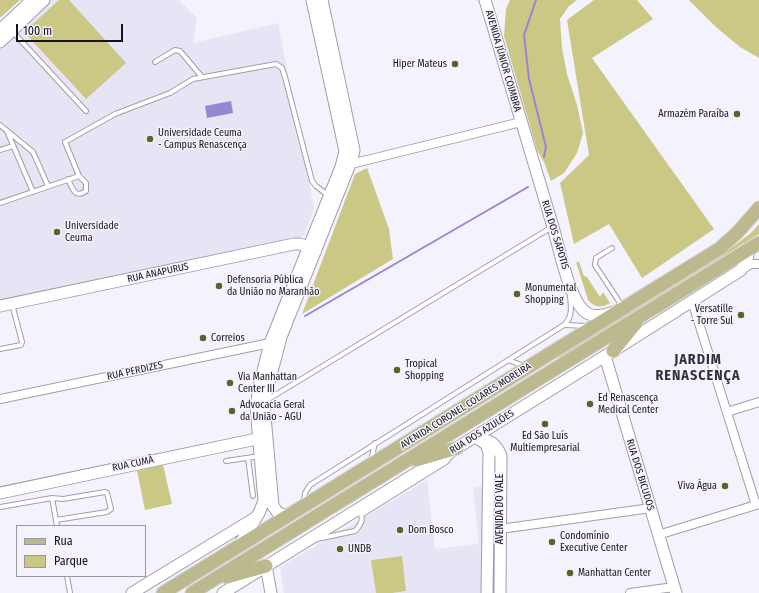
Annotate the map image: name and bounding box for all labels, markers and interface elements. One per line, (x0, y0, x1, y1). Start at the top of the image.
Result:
street label: AVENIDA JÚNIOR COIMBRA (483, 9, 523, 113)
scale bar (18, 16, 125, 42)
text: 100 m (23, 24, 52, 38)
place label: Hiper Mateus (393, 58, 447, 70)
marker: Hiper Mateus (450, 59, 460, 69)
place label: Armazém Paraíba (658, 108, 729, 120)
marker: Armazém Paraíba (732, 109, 742, 119)
place label: Universidade Ceuma - Campus Renascença (158, 127, 247, 150)
marker: Universidade Ceuma - Campus Renascença (145, 134, 155, 144)
street label: RUA DOS SAPOTIS (539, 199, 571, 271)
place label: Universidade Ceuma (65, 220, 119, 244)
marker: Universidade Ceuma (52, 227, 62, 237)
street label: RUA ANAPURUS (126, 261, 190, 285)
place label: Defensoria Pública da União no Maranhão (227, 274, 319, 298)
marker: Defensoria Pública da União no Maranhão (214, 281, 224, 291)
place label: Monumental Shopping (525, 282, 576, 306)
marker: Monumental Shopping (512, 289, 522, 299)
place label: Versatille - Torre Sul (691, 303, 733, 326)
marker: Versatille - Torre Sul (736, 310, 746, 320)
place label: Correios (211, 332, 245, 344)
marker: Correios (198, 333, 208, 343)
district label: JARDIM RENASCENÇA (655, 352, 741, 384)
place label: Tropical Shopping (405, 358, 444, 382)
street label: RUA PERDIZES (106, 359, 164, 383)
street label: AVENIDA CORONEL COLARES MOREIRA (398, 361, 534, 451)
marker: Tropical Shopping (392, 365, 402, 375)
place label: Via Manhattan Center III (238, 371, 297, 394)
marker: Via Manhattan Center III (225, 378, 235, 388)
place label: Ed Renascença Medical Center (598, 392, 659, 416)
place label: Advocacia Geral da União - AGU (240, 399, 305, 422)
marker: Ed Renascença Medical Center (585, 399, 595, 409)
marker: Advocacia Geral da União - AGU (227, 406, 237, 416)
street label: RUA DOS AZULÕES (448, 407, 516, 457)
marker: Ed São Luís Multiempresarial (540, 419, 550, 429)
place label: Ed São Luís Multiempresarial (510, 430, 580, 454)
street label: RUA DOS BICUDOS (623, 438, 657, 512)
street label: RUA CUMÃ (111, 454, 155, 474)
street label: AVENIDA DO VALE (494, 474, 506, 544)
place label: Viva Água (678, 480, 717, 492)
marker: Viva Água (720, 481, 730, 491)
place label: Dom Bosco (408, 524, 453, 536)
legend (16, 525, 146, 577)
marker: Dom Bosco (395, 525, 405, 535)
place label: Condomínio Executive Center (560, 530, 627, 554)
text: Rua (54, 534, 73, 548)
marker: Condomínio Executive Center (547, 537, 557, 547)
place label: UNDB (348, 543, 371, 555)
marker: UNDB (335, 544, 345, 554)
text: Parque (54, 554, 88, 568)
place label: Manhattan Center (578, 567, 651, 579)
marker: Manhattan Center (565, 568, 575, 578)

